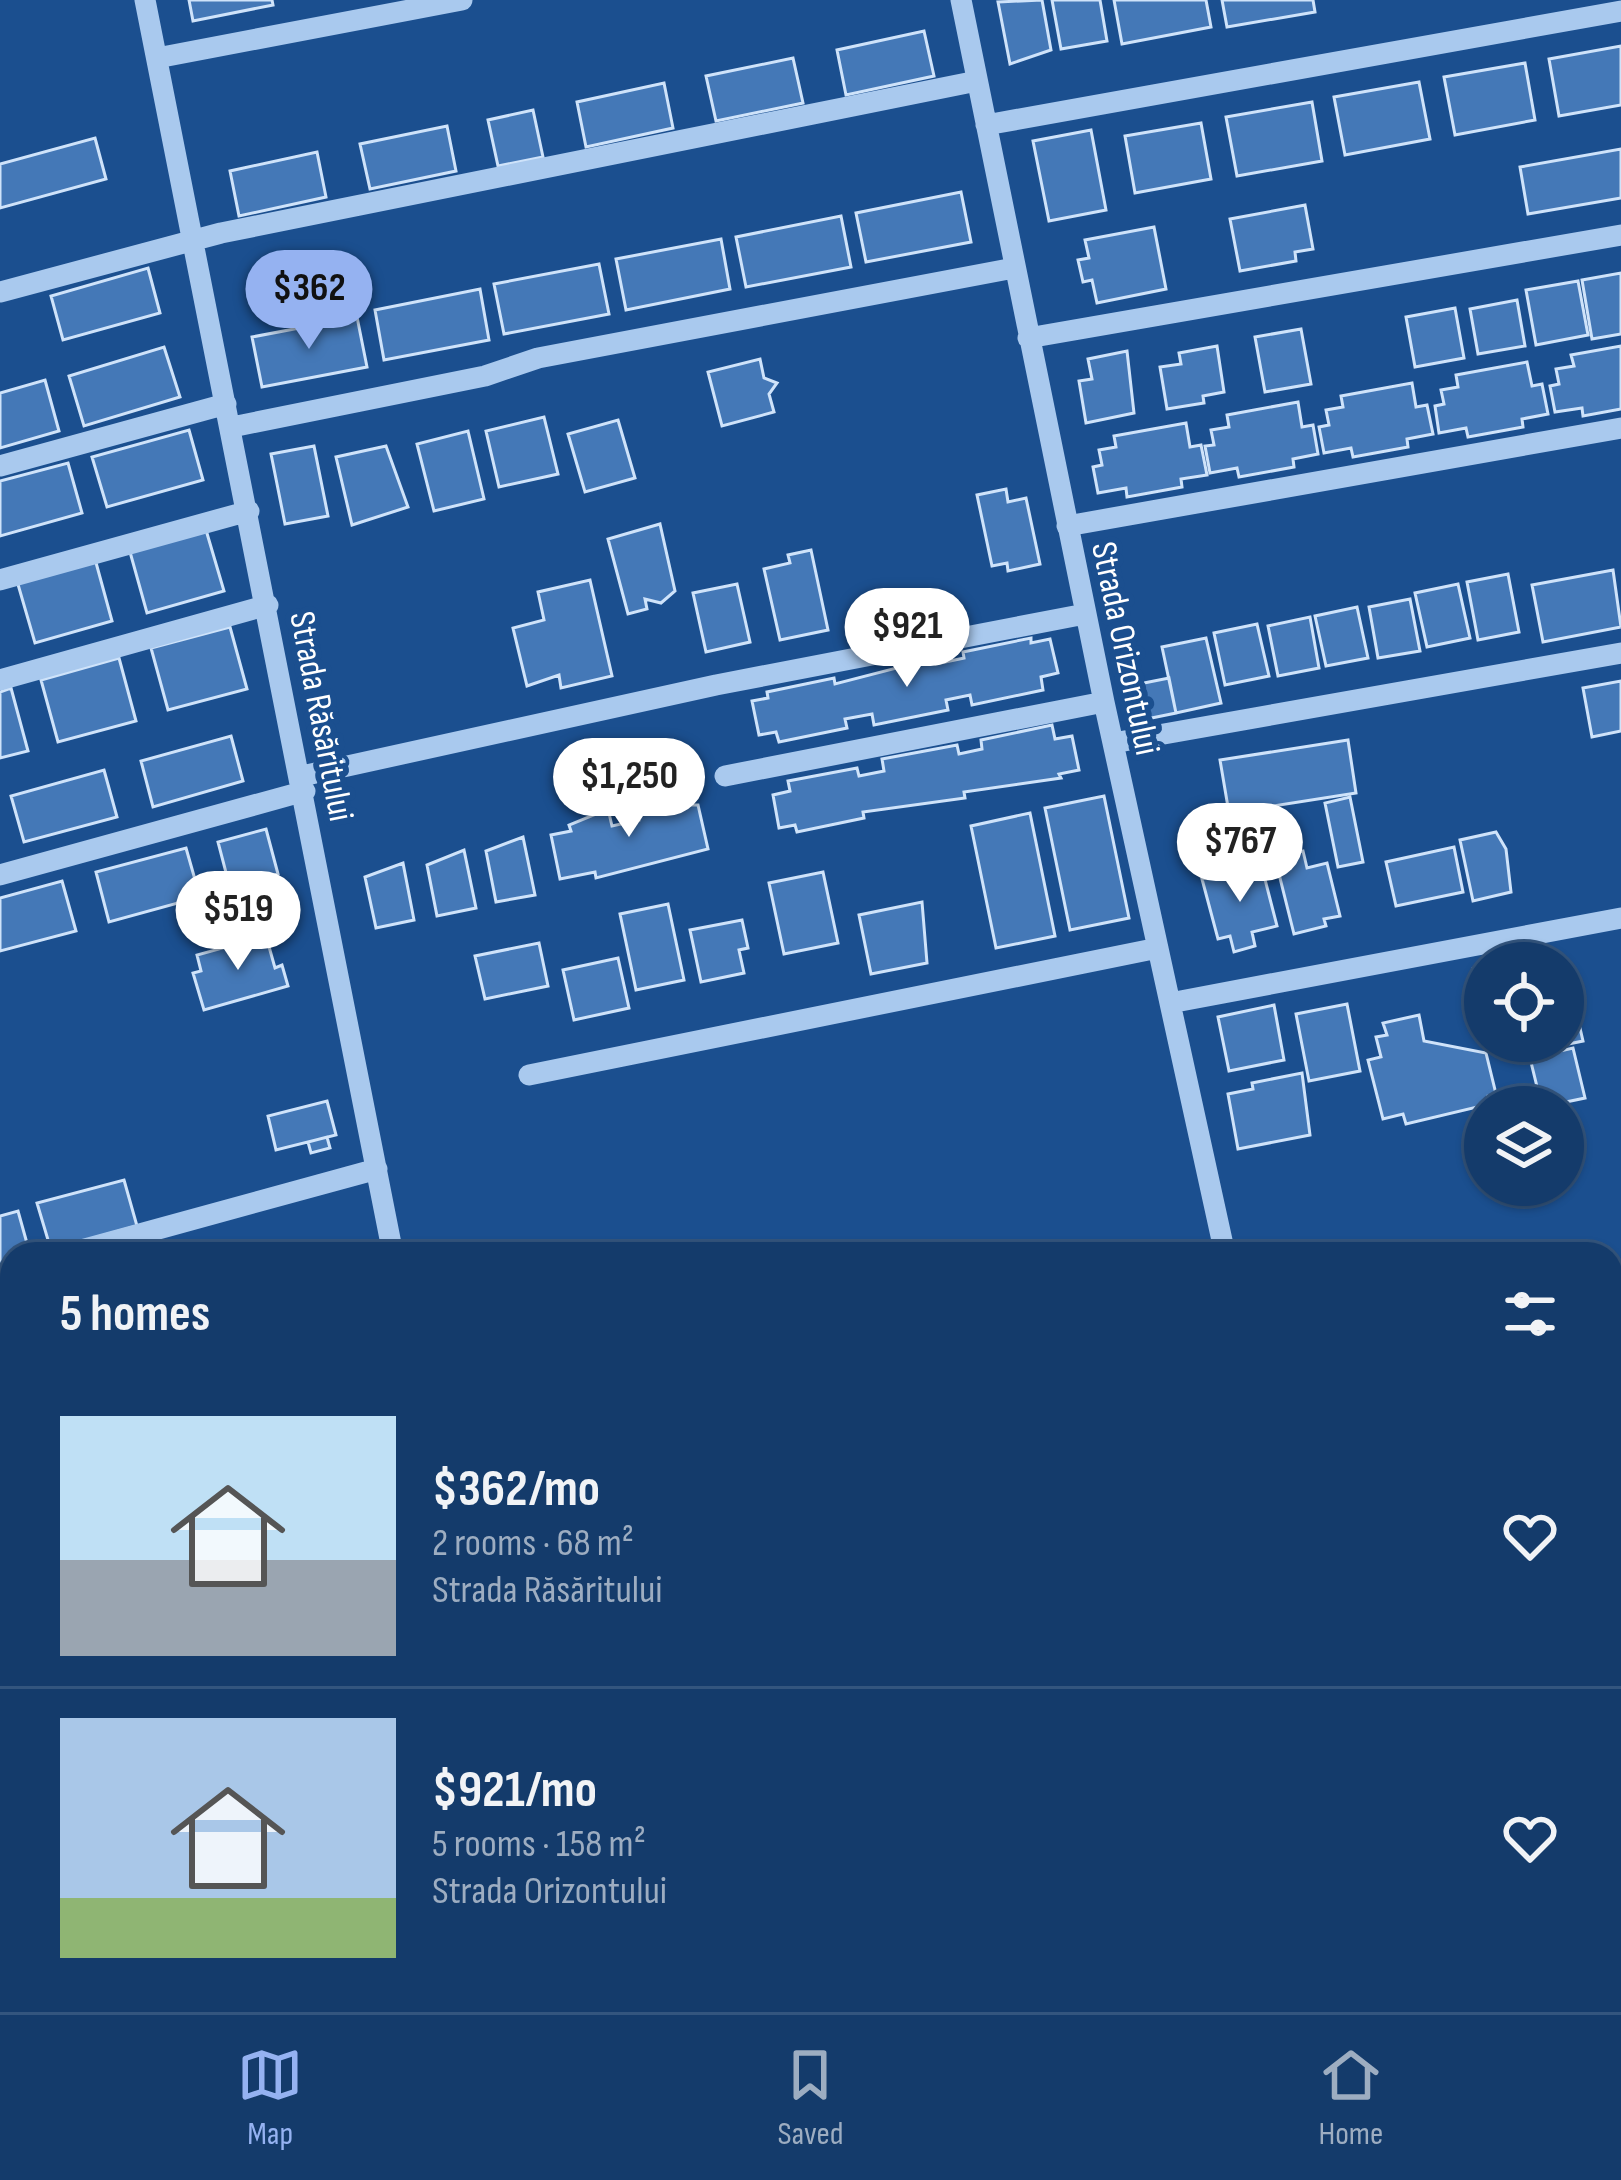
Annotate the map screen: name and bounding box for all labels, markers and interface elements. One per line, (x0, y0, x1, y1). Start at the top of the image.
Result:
pin: $362 (238, 250, 380, 352)
text: $362 (272, 265, 346, 312)
street label: Strada Orizontului (1081, 538, 1168, 759)
pin: $921 (836, 588, 978, 690)
text: $921 (872, 603, 942, 650)
street label: Strada Răsăritului (279, 608, 362, 825)
pin: $1,250 (531, 738, 727, 840)
text: $1,250 (580, 753, 678, 800)
pin: $767 (1169, 803, 1311, 905)
text: $767 (1204, 818, 1276, 865)
pin: $519 (167, 871, 309, 973)
text: $519 (203, 886, 273, 933)
map controls (1464, 942, 1584, 1206)
button: locate (1464, 942, 1584, 1062)
button: layers (1464, 1086, 1584, 1206)
icon: filters (1497, 1281, 1563, 1347)
text: 5 homes (60, 1284, 210, 1345)
text: $362/mo (432, 1459, 600, 1520)
icon: home (156, 1464, 300, 1608)
icon: heart (1497, 1503, 1563, 1569)
text: 2 rooms · 68 m² (432, 1520, 634, 1567)
text: Strada Răsăritului (432, 1567, 663, 1614)
text: $921/mo (432, 1760, 597, 1821)
icon: home (156, 1766, 300, 1910)
icon: heart (1497, 1805, 1563, 1871)
text: 5 rooms · 158 m² (432, 1821, 646, 1868)
text: Strada Orizontului (432, 1868, 667, 1915)
tab: Map (237, 2042, 303, 2154)
tab: Saved (777, 2042, 844, 2154)
tab: Home (1318, 2042, 1384, 2154)

